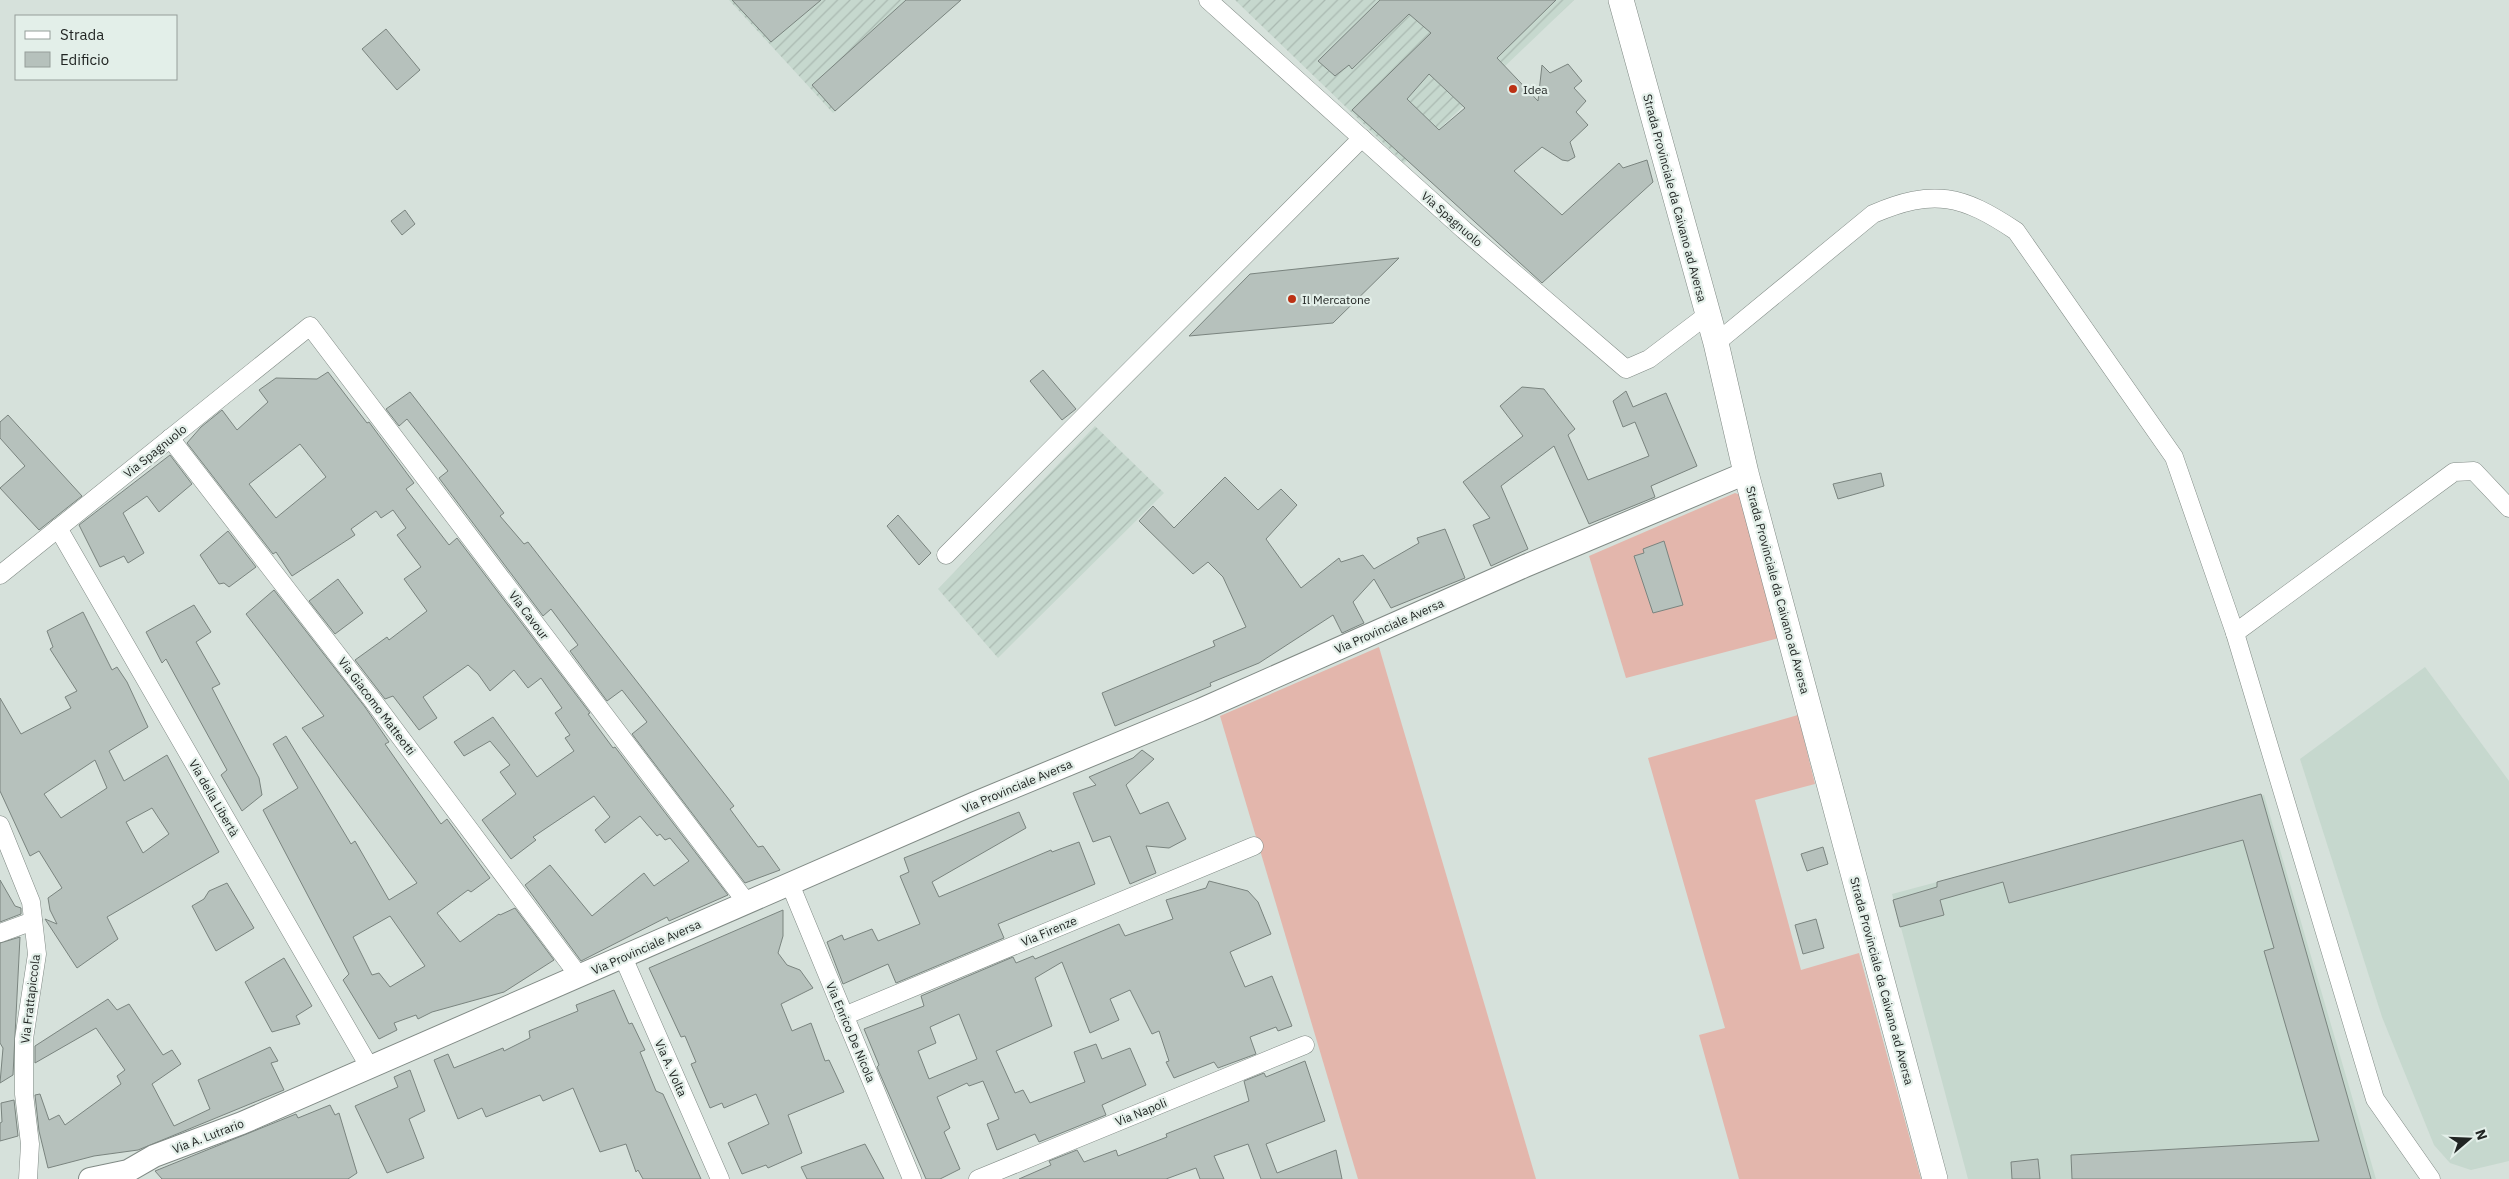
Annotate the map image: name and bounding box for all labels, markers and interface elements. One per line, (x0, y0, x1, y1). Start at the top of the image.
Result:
legend (15, 15, 178, 80)
text: Strada (60, 25, 104, 44)
text: Edificio (60, 50, 109, 69)
place label: Idea (1523, 82, 1548, 97)
marker: Idea (1507, 83, 1519, 95)
street label: Strada Provinciale da Caivano ad Aversa (1640, 92, 1710, 304)
street label: Via Spagnuolo (1418, 188, 1486, 250)
place label: Il Mercatone (1302, 292, 1371, 307)
marker: Il Mercatone (1286, 293, 1298, 305)
street label: Via Spagnuolo (121, 421, 190, 481)
street label: Strada Provinciale da Caivano ad Aversa (1743, 484, 1813, 696)
street label: Via Cavour (506, 588, 553, 643)
street label: Via Provinciale Aversa (1332, 595, 1446, 657)
street label: Via Giacomo Matteotti (335, 654, 419, 758)
street label: Via Provinciale Aversa (960, 756, 1075, 816)
street label: Via della Libertà (186, 757, 242, 840)
street label: Strada Provinciale da Caivano ad Aversa (1847, 875, 1917, 1087)
street label: Via Firenze (1019, 912, 1079, 949)
street label: Via Provinciale Aversa (589, 916, 703, 978)
street label: Via Frattapiccola (17, 953, 43, 1044)
street label: Via Enrico De Nicola (823, 980, 879, 1085)
street label: Via A. Volta (652, 1037, 690, 1099)
street label: Via Napoli (1113, 1095, 1169, 1129)
north arrow (2444, 1114, 2494, 1164)
street label: Via A. Lutrario (170, 1115, 246, 1156)
text: N (2471, 1127, 2491, 1142)

